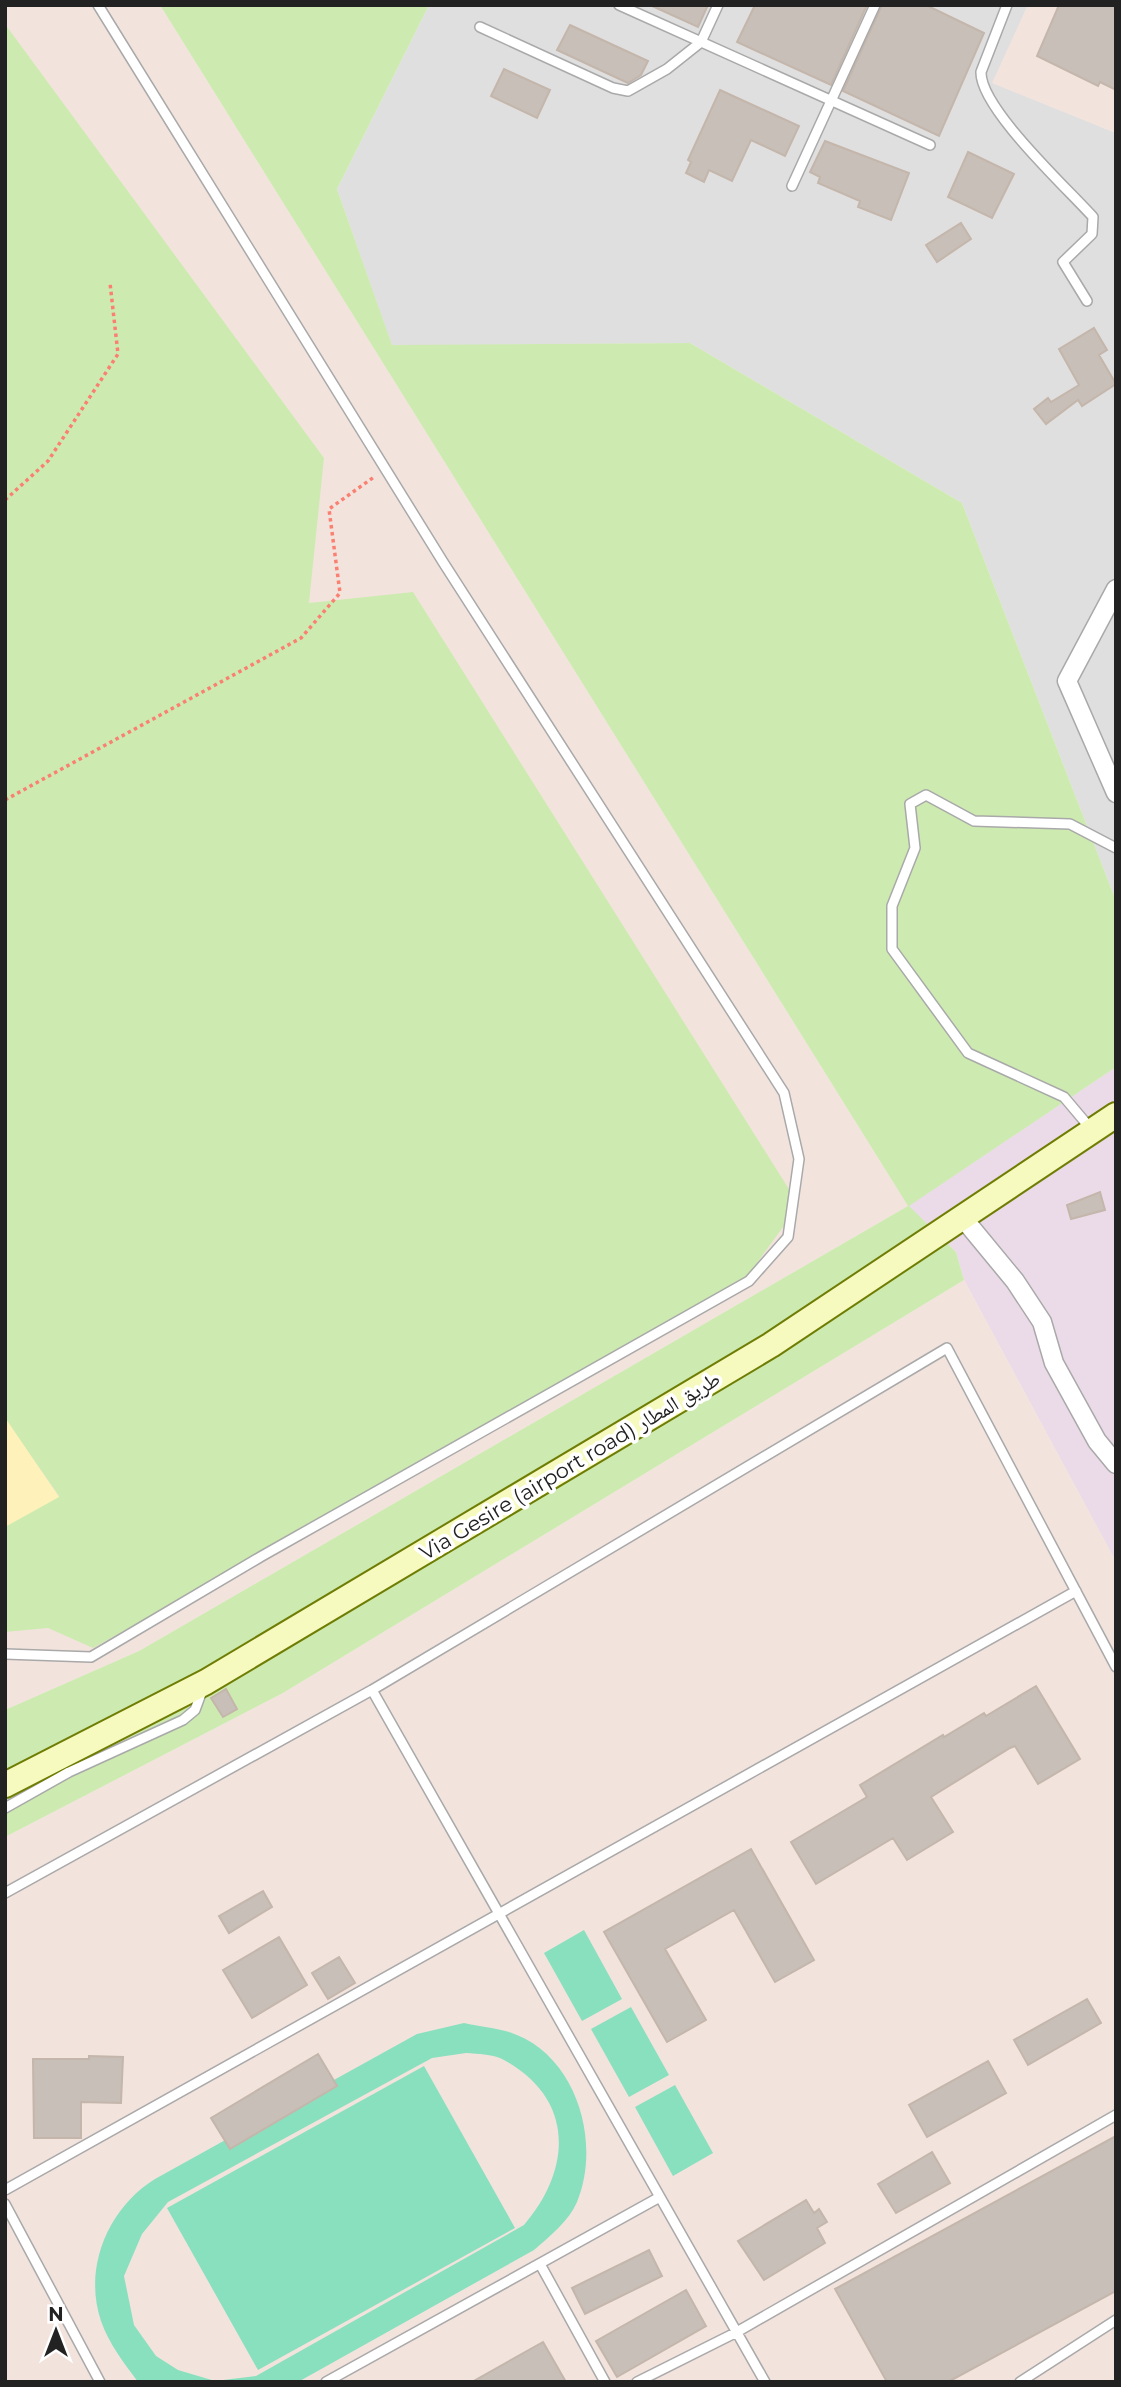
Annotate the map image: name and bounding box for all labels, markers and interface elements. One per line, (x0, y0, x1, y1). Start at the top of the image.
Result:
street label: Via Gesire (airport road) طريق المطار (415, 1366, 725, 1566)
north arrow (21, 2296, 91, 2366)
text: N (48, 2303, 64, 2326)

